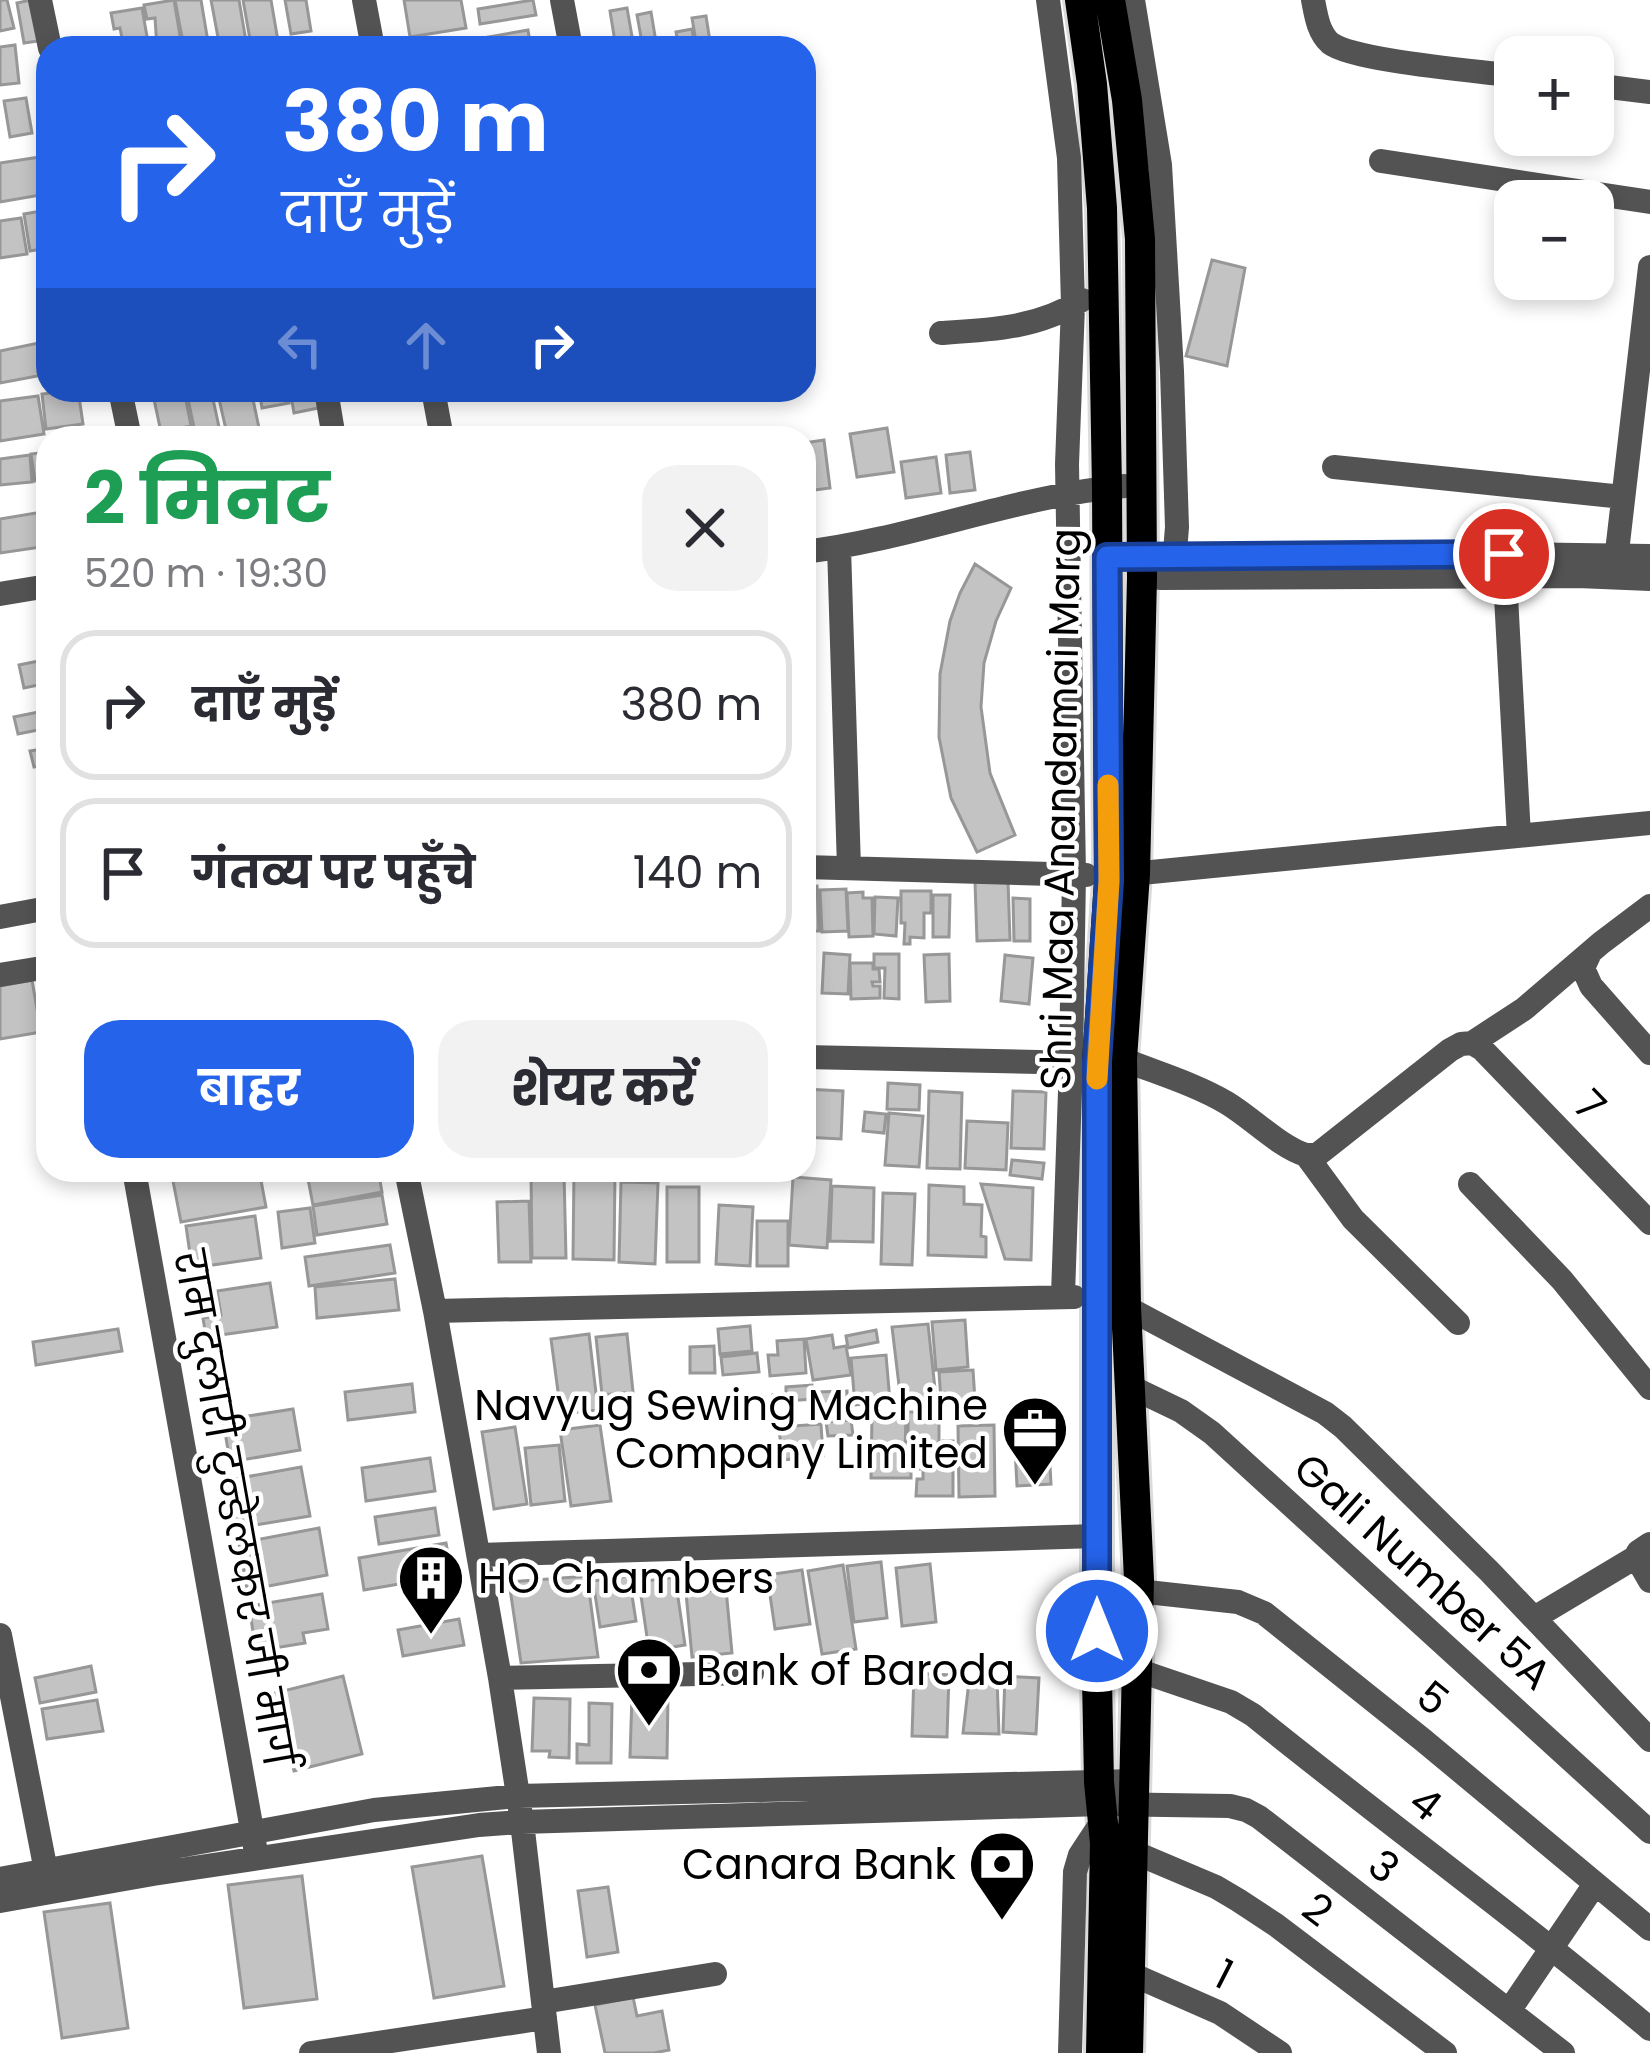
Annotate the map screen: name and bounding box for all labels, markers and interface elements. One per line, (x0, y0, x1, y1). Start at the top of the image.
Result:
map controls (1494, 36, 1614, 300)
button: + (1494, 36, 1614, 156)
text: 380 m (282, 63, 549, 180)
icon: right (84, 84, 240, 240)
text: दाएँ मुड़ें (282, 175, 454, 251)
button: − (1494, 180, 1614, 300)
icon: left (267, 312, 333, 378)
icon: ahead (393, 312, 459, 378)
icon: right (519, 312, 585, 378)
text: 2 मिनट (84, 448, 330, 549)
button: close (642, 465, 768, 591)
pin (1453, 503, 1555, 605)
icon: arrive (1471, 521, 1537, 587)
street label: Shri Maa Anandamai Marg (1026, 528, 1095, 1090)
text: 520 m · 19:30 (84, 546, 328, 601)
icon: right (90, 672, 156, 738)
text: दाएँ मुड़ें (192, 673, 336, 736)
text: 380 m (620, 673, 762, 736)
icon: arrive (90, 840, 156, 906)
text: गंतव्य पर पहुँचे (192, 841, 476, 904)
text: 140 m (633, 841, 762, 904)
button: बाहर (84, 1020, 414, 1158)
button: शेयर करें (438, 1020, 768, 1158)
street label: 7 (1560, 1077, 1619, 1134)
street label: राम दुलारी टुन्डेलकर जी मार्ग (159, 1244, 309, 1777)
place label: Navyug Sewing Machine Company Limited (474, 1376, 988, 1483)
office icon: Navyug Sewing Machine Company Limited (1000, 1394, 1070, 1488)
street label: Gali Number 5A (1284, 1442, 1562, 1700)
building icon: HO Chambers (396, 1543, 466, 1637)
place label: HO Chambers (478, 1549, 774, 1608)
position arrow (1034, 1568, 1160, 1694)
bank icon: Bank of Baroda (614, 1635, 684, 1729)
place label: Bank of Baroda (696, 1641, 1015, 1700)
street label: 5 (1407, 1670, 1459, 1726)
street label: 4 (1397, 1772, 1454, 1835)
bank icon: Canara Bank (967, 1829, 1037, 1923)
place label: Canara Bank (682, 1835, 956, 1894)
street label: 3 (1356, 1836, 1412, 1897)
street label: 2 (1290, 1879, 1345, 1940)
street label: 1 (1204, 1945, 1243, 2004)

